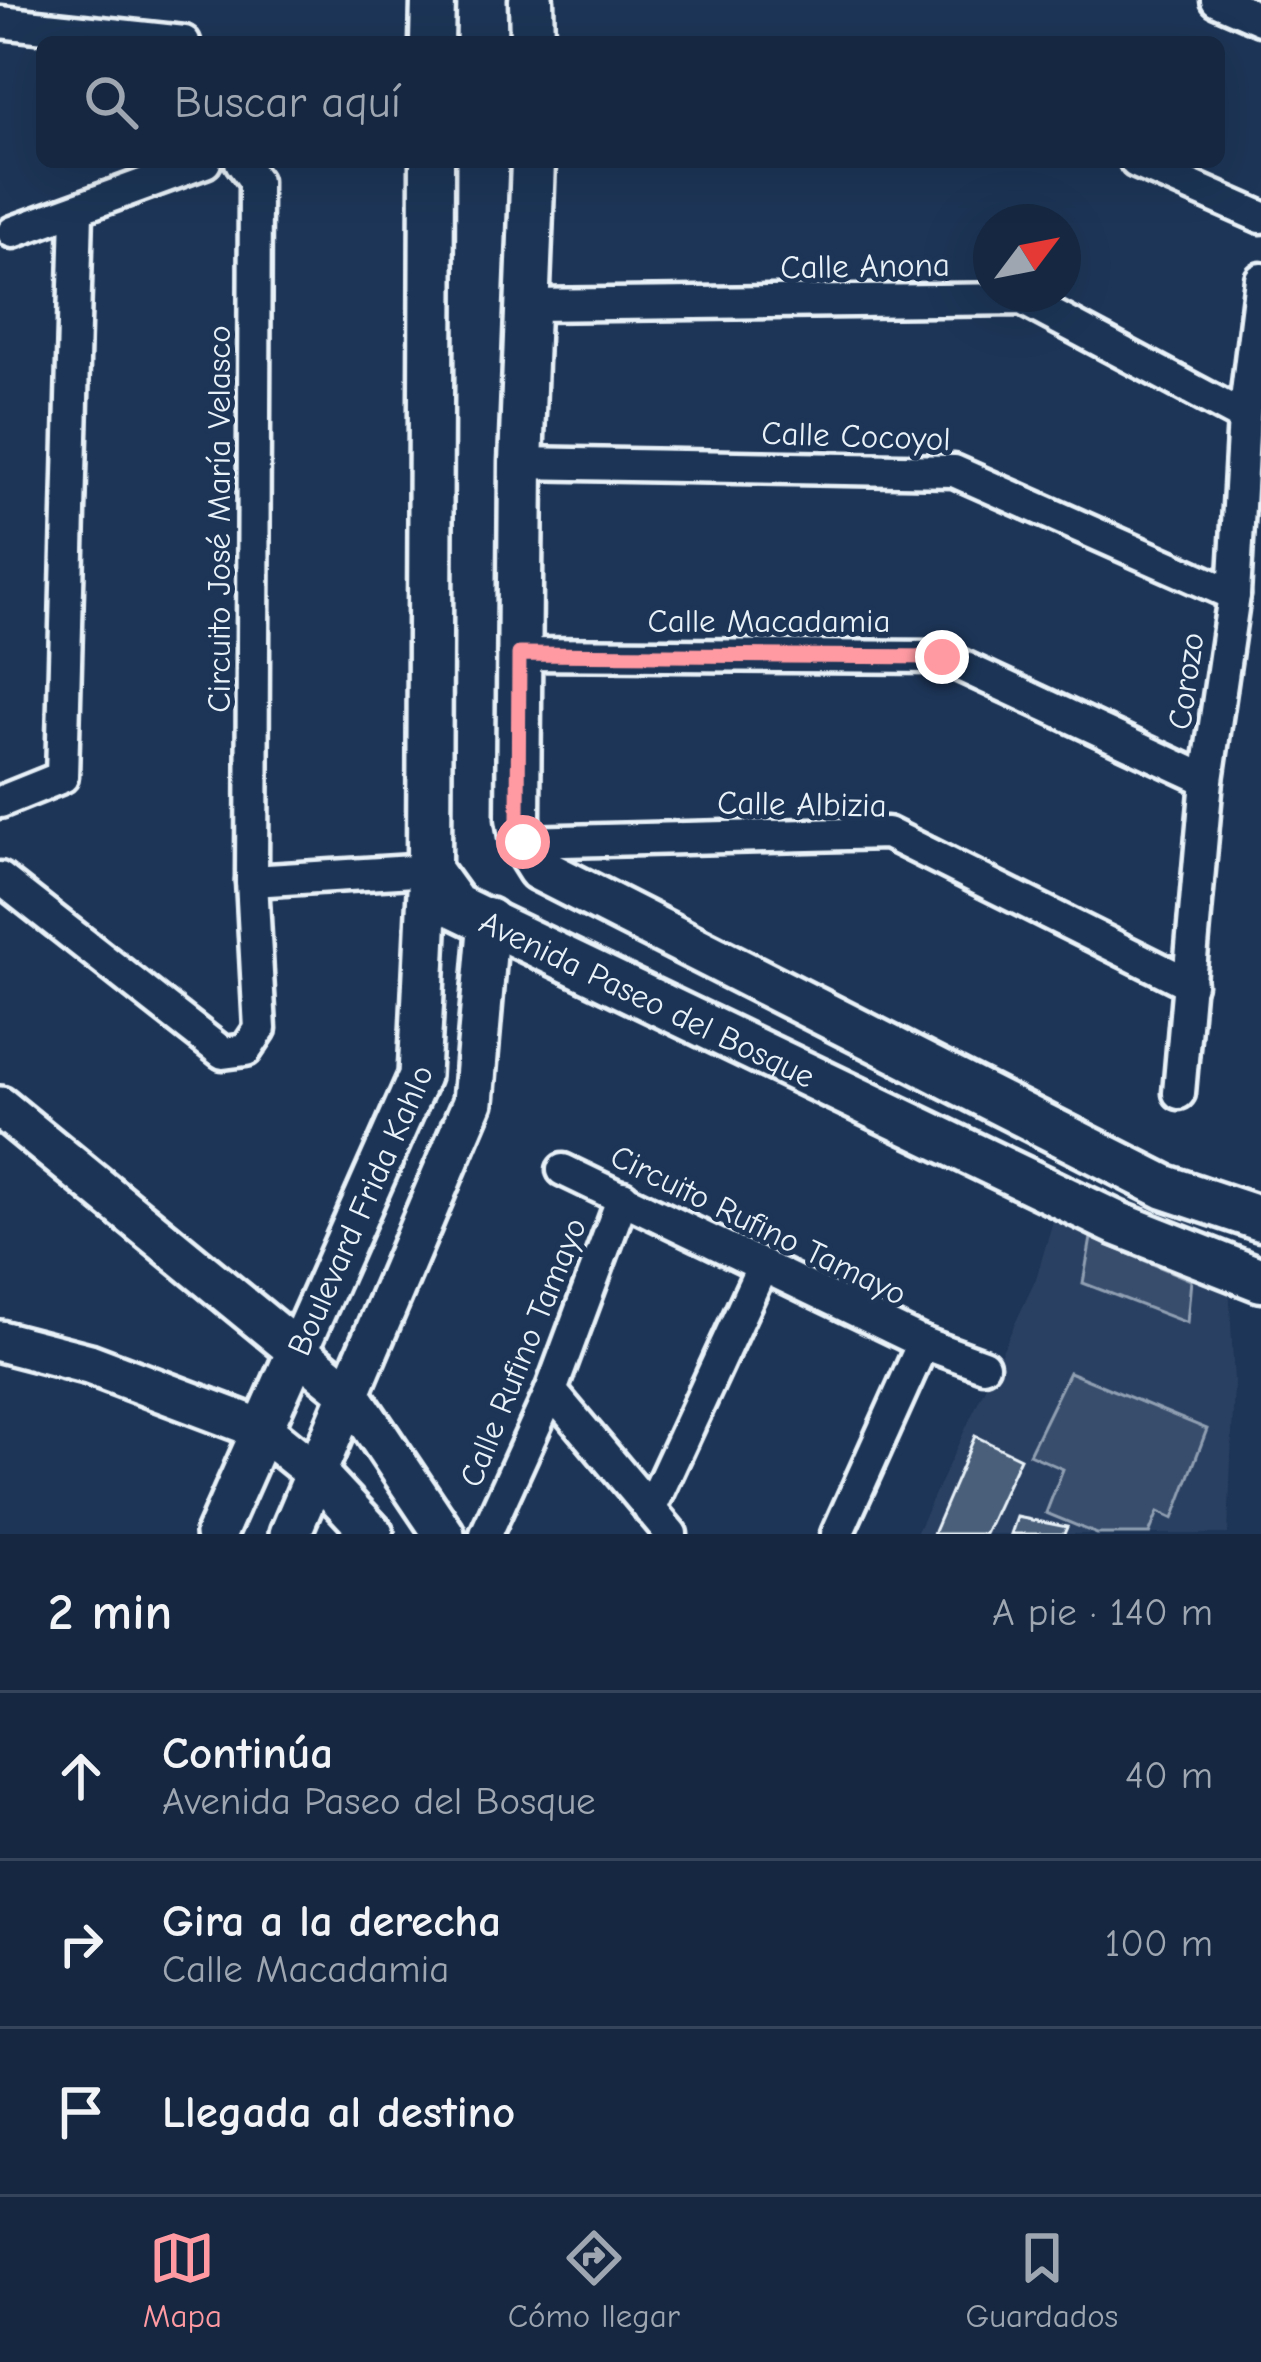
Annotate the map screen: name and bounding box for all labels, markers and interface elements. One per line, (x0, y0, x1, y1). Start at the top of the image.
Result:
search box (36, 36, 1225, 168)
icon: search (78, 69, 144, 135)
text: Buscar aquí (174, 76, 401, 128)
north arrow (973, 204, 1081, 312)
street label: Calle Anona (780, 246, 950, 286)
street label: Circuito José María Velasco (200, 325, 238, 713)
street label: Calle Cocoyol (761, 414, 951, 458)
street label: Calle Macadamia (647, 602, 891, 640)
route end (915, 630, 969, 684)
street label: Corozo (1160, 630, 1212, 732)
street label: Calle Albizia (717, 784, 887, 824)
route start (496, 815, 550, 869)
street label: Avenida Paseo del Bosque (473, 903, 821, 1096)
street label: Boulevard Frida Kahlo (280, 1066, 439, 1361)
street label: Circuito Rufino Tamayo (605, 1137, 913, 1313)
street label: Calle Rufino Tamayo (452, 1212, 594, 1492)
text: 2 min (48, 1583, 172, 1642)
text: A pie · 140 m (992, 1590, 1213, 1635)
text: Continúa (162, 1727, 333, 1779)
icon: ahead (48, 1743, 114, 1809)
text: 40 m (1125, 1753, 1213, 1798)
text: Avenida Paseo del Bosque (162, 1779, 596, 1824)
text: Gira a la derecha (162, 1895, 501, 1947)
icon: right (48, 1911, 114, 1977)
text: 100 m (1105, 1921, 1213, 1966)
text: Calle Macadamia (162, 1947, 449, 1992)
icon: arrive (48, 2079, 114, 2145)
text: Llegada al destino (162, 2086, 515, 2138)
tab: Mapa (143, 2225, 222, 2335)
tab: Cómo llegar (508, 2225, 680, 2335)
tab: Guardados (966, 2225, 1118, 2335)

